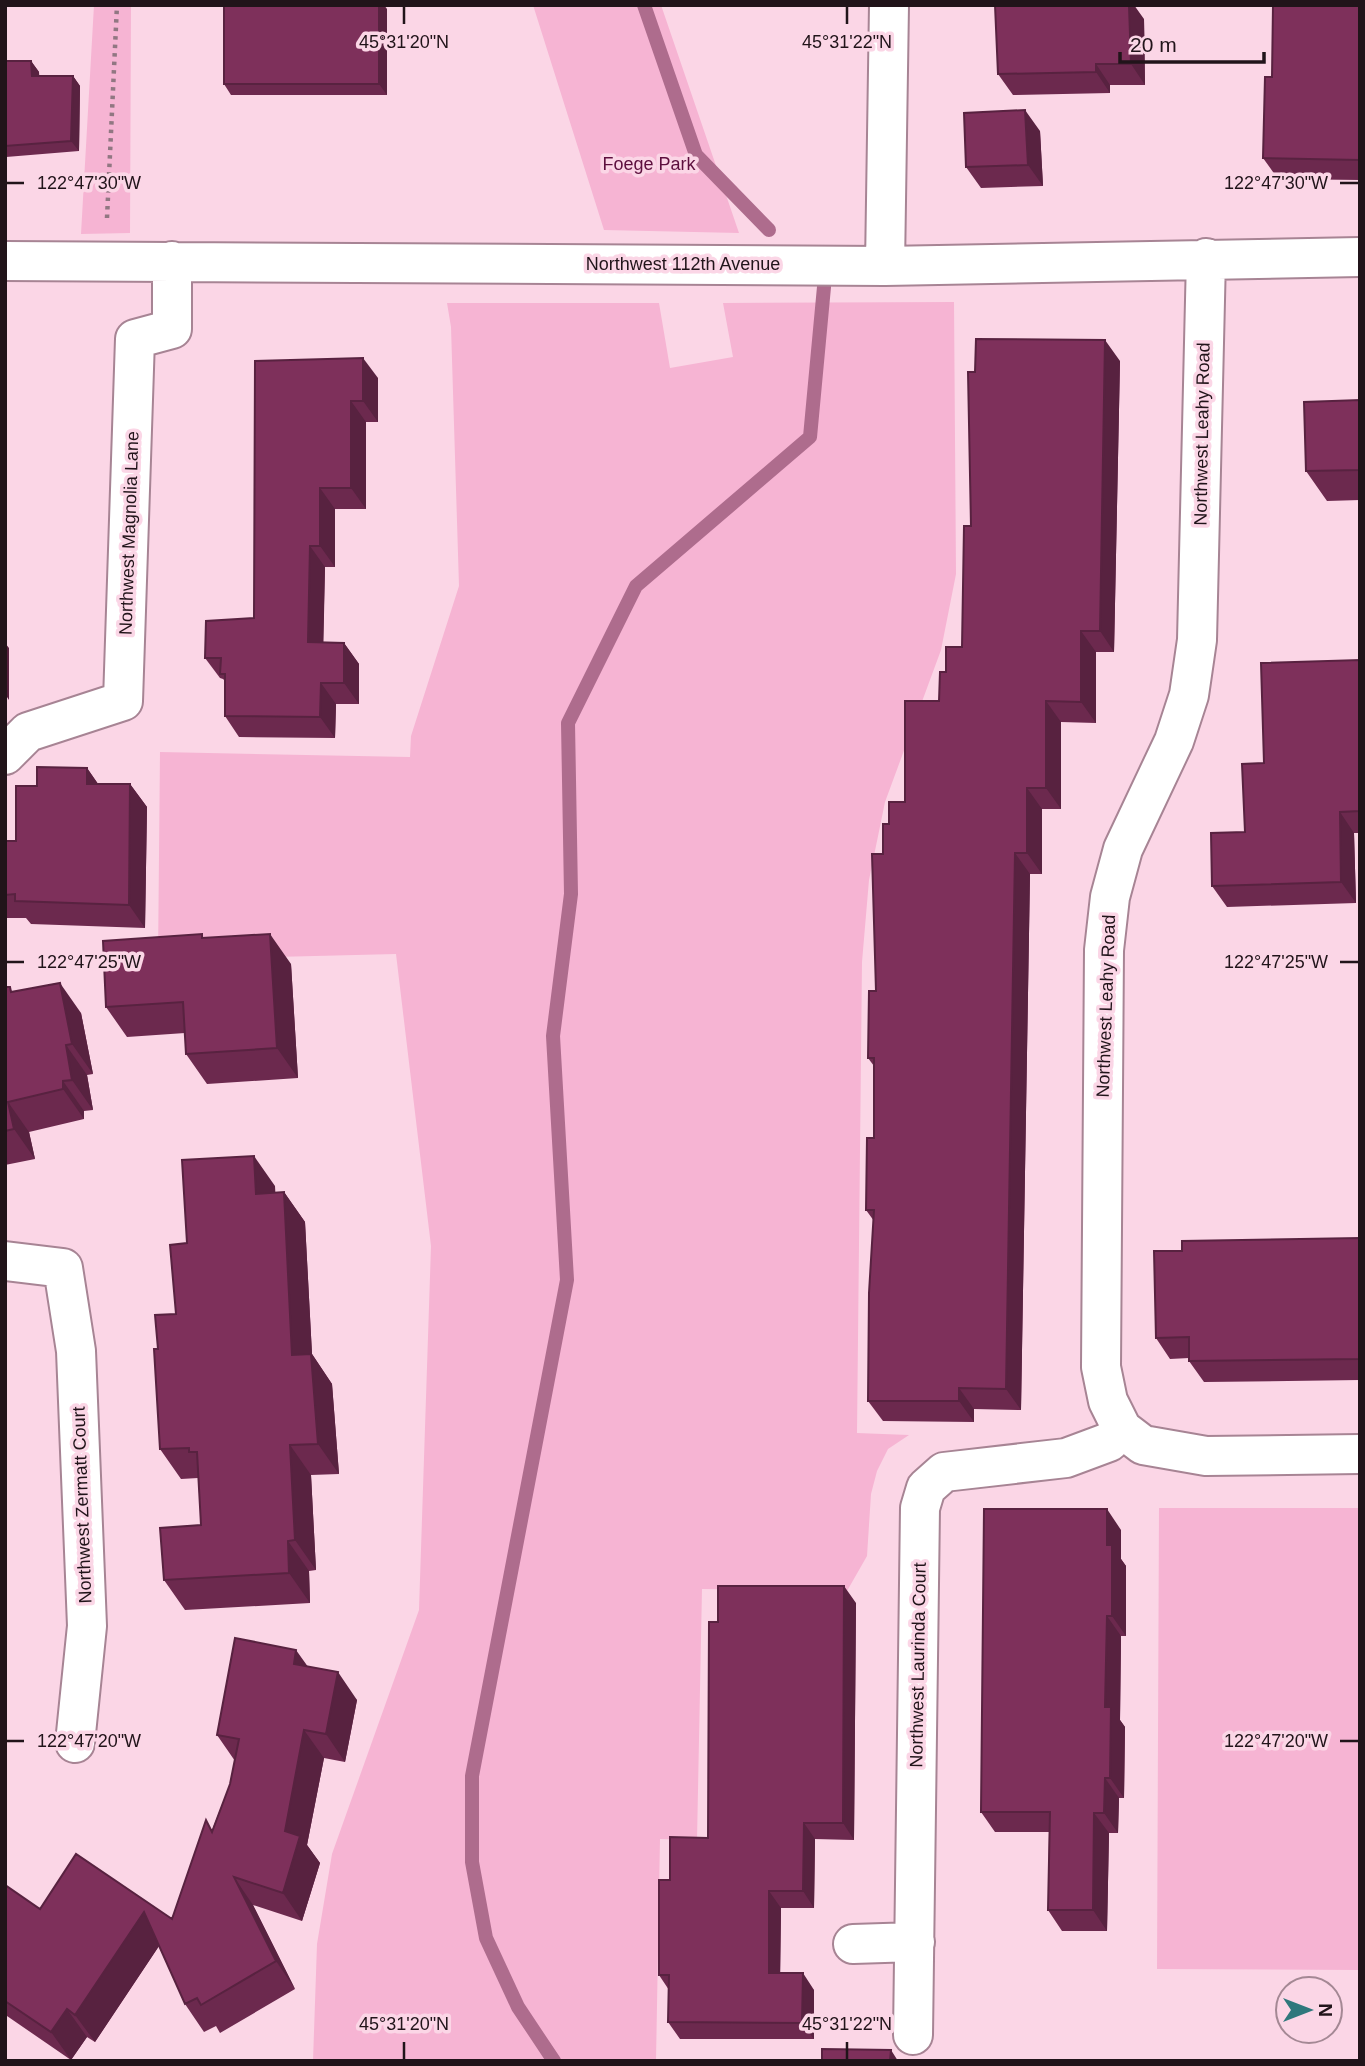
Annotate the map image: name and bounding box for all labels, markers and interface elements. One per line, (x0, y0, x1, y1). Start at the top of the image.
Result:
scale bar (1120, 21, 1264, 65)
text: 45°31'20"N (359, 32, 449, 52)
text: 45°31'22"N (802, 32, 892, 52)
text: 20 m (1130, 33, 1177, 56)
park label: Foege Park (602, 154, 697, 174)
text: 122°47'30"W (37, 173, 141, 193)
text: 122°47'30"W (1224, 173, 1328, 193)
street label: Northwest 112th Avenue (586, 254, 780, 274)
street label: Northwest Leahy Road (1190, 342, 1214, 526)
street label: Northwest Magnolia Lane (115, 431, 143, 635)
street label: Northwest Leahy Road (1093, 914, 1119, 1098)
text: 122°47'25"W (37, 952, 141, 972)
text: 122°47'25"W (1224, 952, 1328, 972)
street label: Northwest Zermatt Court (69, 1406, 95, 1604)
street label: Northwest Laurinda Court (906, 1562, 930, 1768)
text: 122°47'20"W (37, 1731, 141, 1751)
text: 122°47'20"W (1224, 1731, 1328, 1751)
north arrow (1274, 1975, 1344, 2045)
text: N (1315, 2003, 1336, 2017)
text: 45°31'20"N (359, 2014, 449, 2034)
text: 45°31'22"N (802, 2014, 892, 2034)

